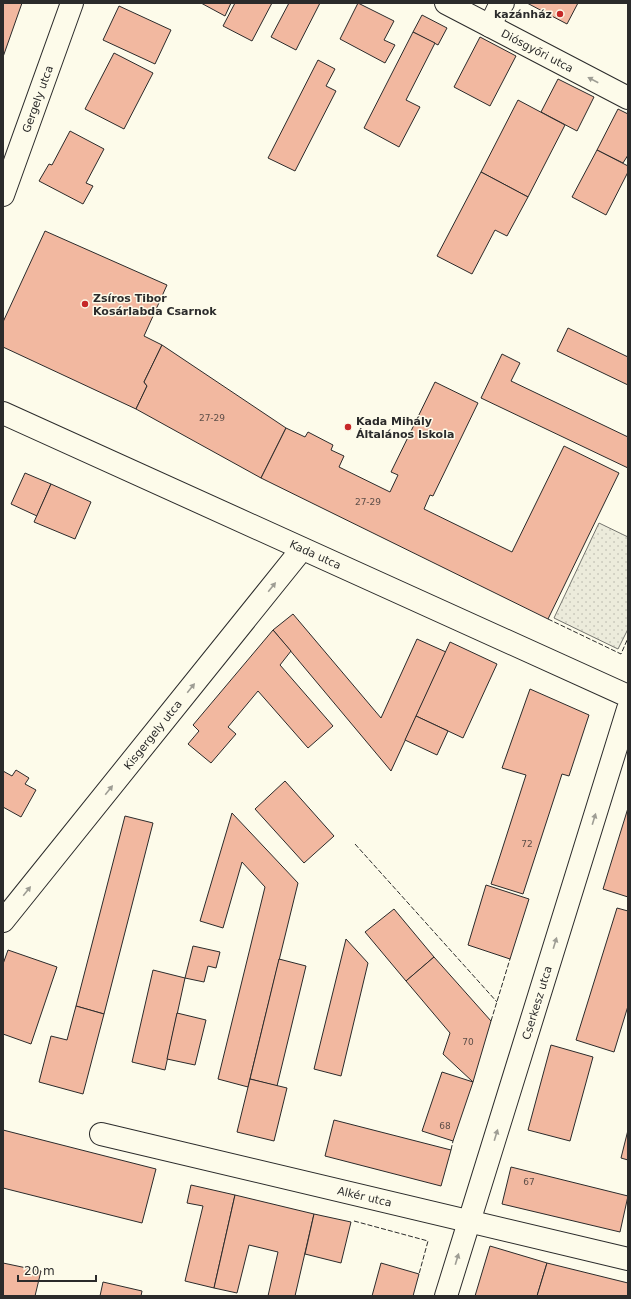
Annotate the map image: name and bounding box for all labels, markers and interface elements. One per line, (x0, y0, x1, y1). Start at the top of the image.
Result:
place label: kazánház (494, 8, 552, 21)
marker: kazánház (555, 9, 565, 19)
street label: Diósgyőri utca (499, 27, 575, 75)
street label: Gergely utca (20, 64, 56, 135)
one-way arrow (588, 77, 599, 83)
place label: Zsíros Tibor Kosárlabda Csarnok (93, 292, 217, 318)
marker: Zsíros Tibor Kosárlabda Csarnok (80, 299, 90, 309)
house number: 27-29 (199, 413, 225, 423)
place label: Kada Mihály Általános Iskola (356, 415, 454, 441)
marker: Kada Mihály Általános Iskola (343, 422, 353, 432)
house number: 27-29 (355, 497, 381, 507)
street label: Kada utca (287, 538, 343, 572)
one-way arrow (268, 582, 276, 593)
one-way arrow (186, 683, 195, 694)
street label: Kisgergely utca (121, 698, 185, 772)
one-way arrow (105, 784, 113, 795)
one-way arrow (591, 813, 597, 825)
house number: 72 (521, 839, 533, 849)
one-way arrow (23, 885, 32, 896)
one-way arrow (552, 937, 558, 949)
street label: Cserkesz utca (520, 964, 555, 1041)
house number: 70 (462, 1037, 474, 1047)
house number: 68 (439, 1121, 451, 1131)
one-way arrow (493, 1128, 499, 1140)
house number: 67 (523, 1177, 535, 1187)
street label: Alkér utca (336, 1184, 393, 1210)
one-way arrow (455, 1252, 461, 1264)
scale bar (18, 1257, 96, 1283)
text: 20 m (24, 1264, 55, 1278)

